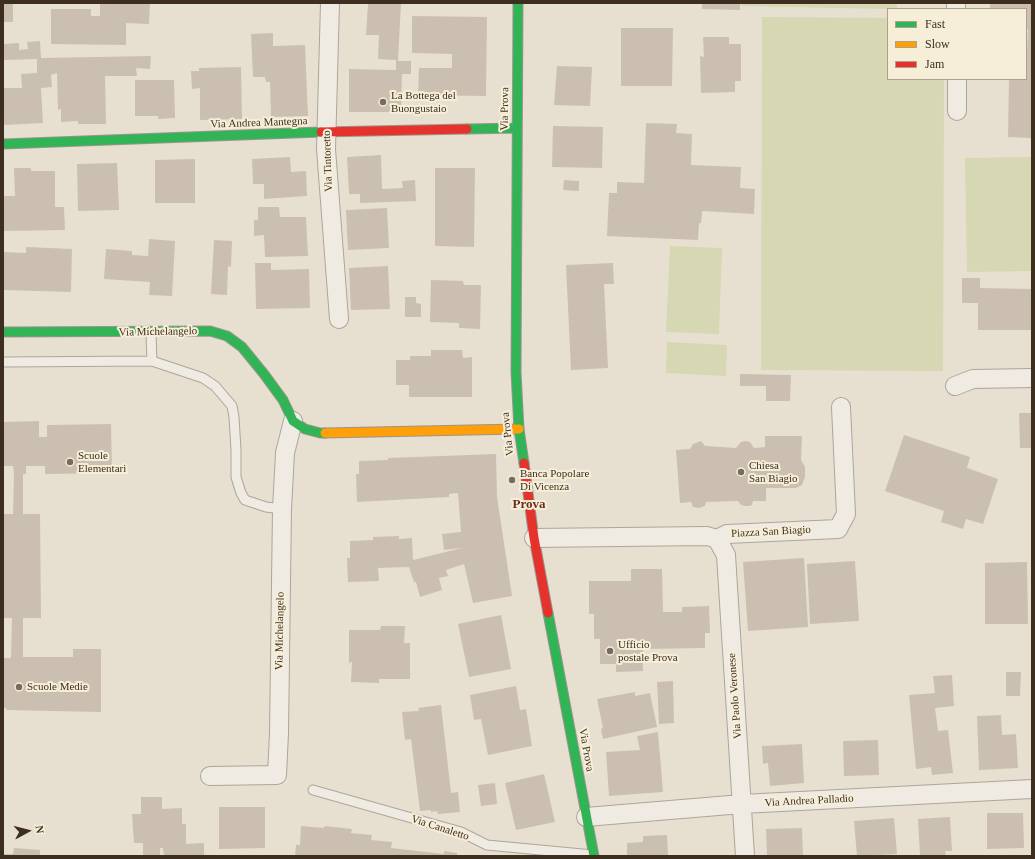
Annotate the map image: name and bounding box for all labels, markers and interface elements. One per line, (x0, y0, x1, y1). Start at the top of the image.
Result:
legend (887, 8, 1027, 80)
text: Fast (925, 17, 945, 31)
text: Slow (925, 37, 950, 51)
text: Jam (925, 57, 944, 71)
street label: Via Prova (498, 87, 512, 131)
place label: La Bottega del Buongustaio (391, 89, 456, 115)
marker: La Bottega del Buongustaio (378, 97, 388, 107)
street label: Via Andrea Mantegna (210, 115, 308, 131)
street label: Via Tintoretto (320, 130, 336, 192)
street label: Via Michelangelo (119, 325, 197, 339)
street label: Via Prova (499, 412, 517, 456)
place label: Scuole Elementari (78, 449, 126, 475)
marker: Scuole Elementari (65, 457, 75, 467)
place label: Chiesa San Biagio (749, 459, 798, 485)
place label: Banca Popolare Di Vicenza (520, 467, 589, 493)
marker: Chiesa San Biagio (736, 467, 746, 477)
marker: Banca Popolare Di Vicenza (507, 475, 517, 485)
district label: Prova (513, 497, 545, 513)
street label: Piazza San Biagio (731, 523, 811, 541)
street label: Via Michelangelo (273, 592, 287, 670)
place label: Ufficio postale Prova (618, 638, 678, 664)
marker: Ufficio postale Prova (605, 646, 615, 656)
street label: Via Paolo Veronese (725, 653, 745, 739)
place label: Scuole Medie (27, 680, 88, 694)
marker: Scuole Medie (14, 682, 24, 692)
street label: Via Prova (576, 727, 596, 773)
street label: Via Andrea Palladio (764, 792, 854, 810)
north arrow (8, 811, 48, 851)
street label: Via Canaletto (409, 812, 471, 844)
text: N (33, 825, 46, 834)

